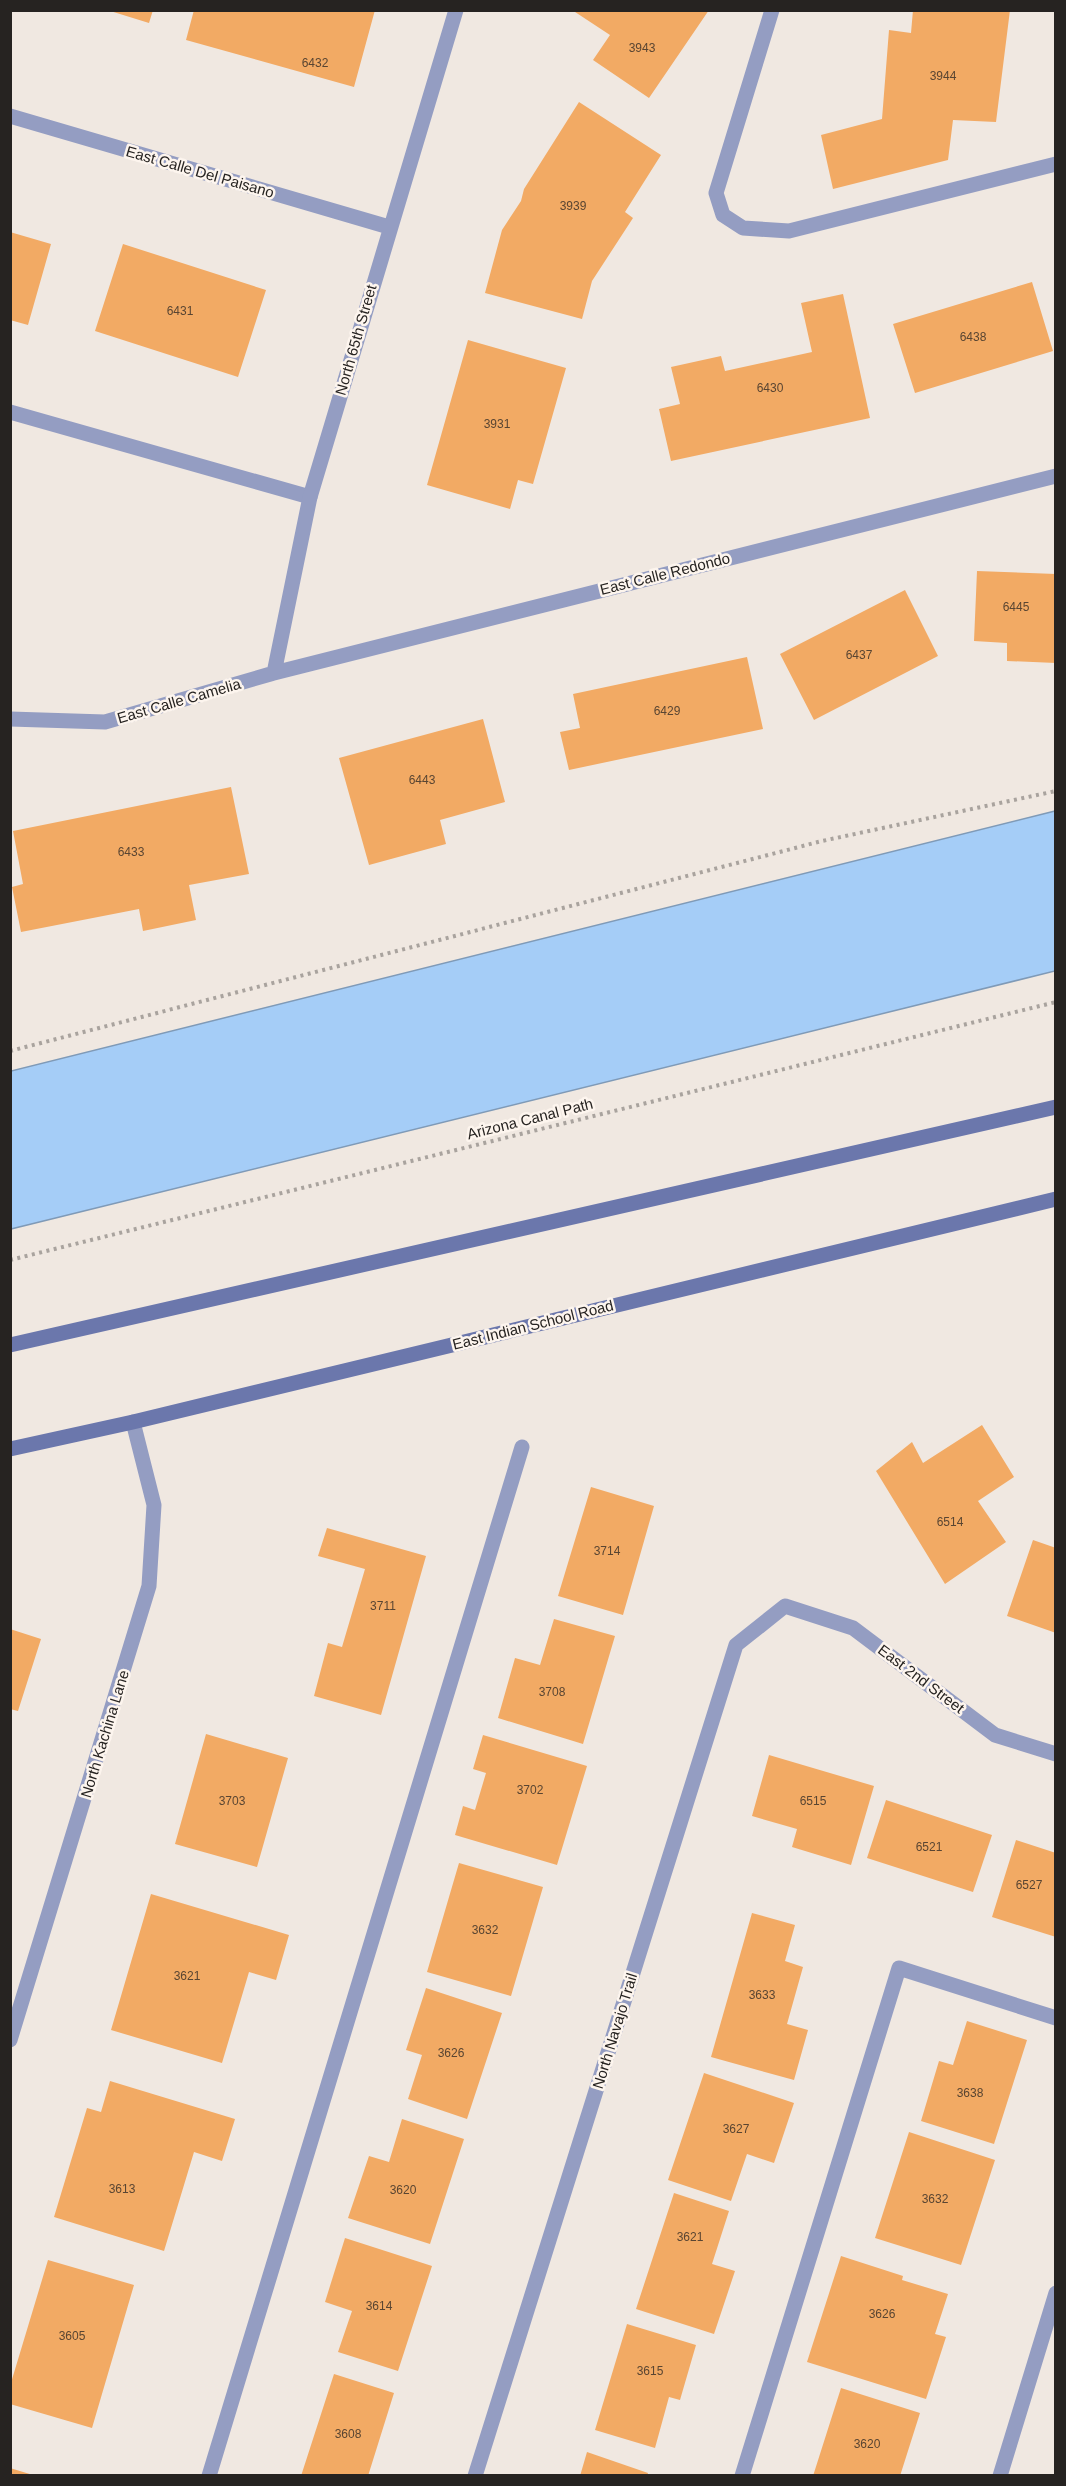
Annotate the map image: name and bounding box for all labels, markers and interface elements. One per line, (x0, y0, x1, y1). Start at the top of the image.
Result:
house number: 3943 (629, 41, 656, 55)
house number: 6432 (302, 56, 329, 70)
house number: 3944 (930, 69, 957, 83)
street label: East Calle Del Paisano (124, 142, 276, 201)
house number: 3939 (560, 199, 587, 213)
street label: North 65th Street (332, 282, 380, 397)
house number: 6431 (167, 304, 194, 318)
house number: 6438 (960, 330, 987, 344)
house number: 6430 (757, 381, 784, 395)
house number: 3931 (484, 417, 511, 431)
street label: East Calle Redondo (598, 549, 732, 598)
house number: 6445 (1003, 600, 1030, 614)
house number: 6437 (846, 648, 873, 662)
street label: East Calle Camelia (115, 675, 243, 726)
house number: 6429 (654, 704, 681, 718)
house number: 6443 (409, 773, 436, 787)
house number: 6433 (118, 845, 145, 859)
street label: Arizona Canal Path (465, 1095, 595, 1142)
street label: East Indian School Road (451, 1296, 615, 1353)
house number: 6514 (937, 1515, 964, 1529)
house number: 3714 (594, 1544, 621, 1558)
house number: 3711 (370, 1599, 396, 1613)
street label: East 2nd Street (875, 1641, 968, 1717)
street label: North Kachina Lane (77, 1668, 132, 1800)
house number: 3708 (539, 1685, 566, 1699)
house number: 3702 (517, 1783, 544, 1797)
house number: 3703 (219, 1794, 246, 1808)
house number: 6515 (800, 1794, 827, 1808)
house number: 6521 (916, 1840, 943, 1854)
house number: 6527 (1016, 1878, 1043, 1892)
house number: 3632 (472, 1923, 499, 1937)
house number: 3621 (174, 1969, 201, 1983)
street label: North Navajo Trail (589, 1971, 640, 2091)
house number: 3633 (749, 1988, 776, 2002)
house number: 3626 (438, 2046, 465, 2060)
house number: 3638 (957, 2086, 984, 2100)
house number: 3627 (723, 2122, 750, 2136)
house number: 3613 (109, 2182, 136, 2196)
house number: 3620 (390, 2183, 417, 2197)
house number: 3632 (922, 2192, 949, 2206)
house number: 3621 (677, 2230, 704, 2244)
house number: 3614 (366, 2299, 393, 2313)
house number: 3626 (869, 2307, 896, 2321)
house number: 3605 (59, 2329, 86, 2343)
house number: 3615 (637, 2364, 664, 2378)
house number: 3608 (335, 2427, 362, 2441)
house number: 3620 (854, 2437, 881, 2451)

